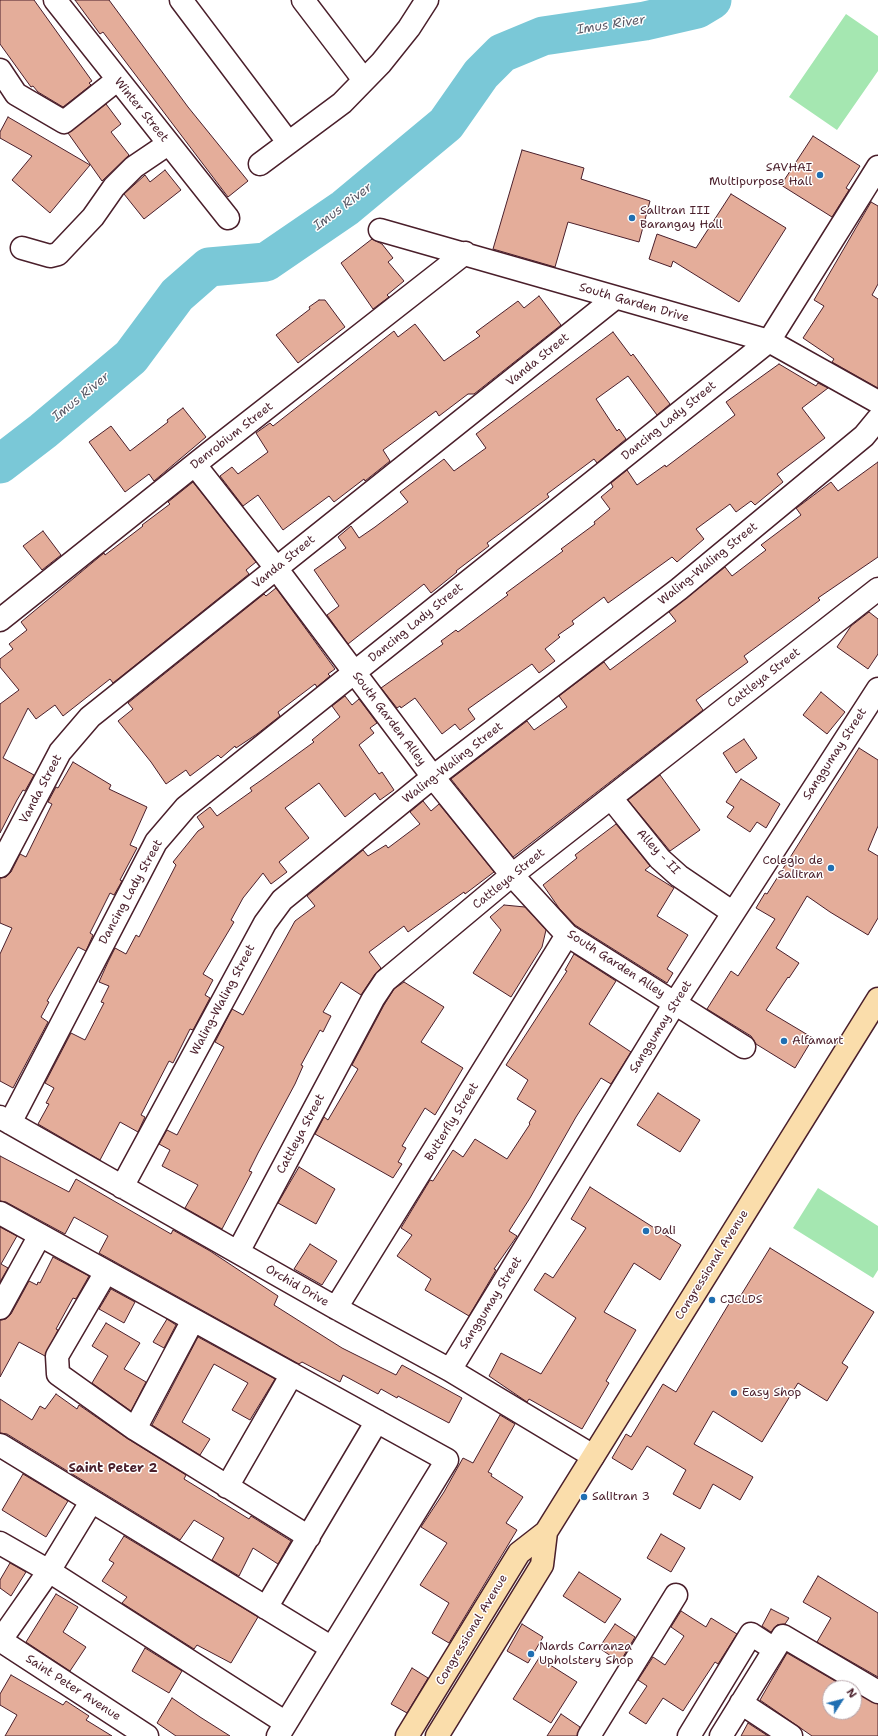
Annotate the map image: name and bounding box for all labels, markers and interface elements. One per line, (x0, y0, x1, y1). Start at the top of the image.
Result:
water label: Imus River (575, 12, 647, 38)
street label: Winter Street (111, 75, 171, 145)
place label: SAVHAI Multipurpose Hall (709, 161, 812, 189)
marker: SAVHAI Multipurpose Hall (815, 170, 825, 180)
water label: Imus River (311, 180, 375, 234)
place label: Salitran III Barangay Hall (640, 204, 723, 232)
marker: Salitran III Barangay Hall (627, 213, 637, 223)
street label: South Garden Drive (577, 280, 691, 326)
street label: Vanda Street (504, 330, 572, 390)
water label: Imus River (49, 369, 113, 425)
street label: Dancing Lady Street (619, 378, 719, 464)
street label: Denrobium Street (188, 399, 276, 473)
street label: Waling-Waling Street (655, 520, 761, 608)
street label: Vanda Street (250, 532, 318, 592)
street label: Dancing Lady Street (366, 580, 466, 666)
street label: Cattleya Street (725, 645, 803, 711)
street label: South Garden Alley (349, 669, 429, 769)
street label: Sanggumay Street (800, 705, 870, 803)
street label: Waling-Waling Street (400, 719, 506, 807)
street label: Vanda Street (17, 752, 65, 826)
street label: Alley - II (633, 826, 683, 878)
street label: Dancing Lady Street (96, 837, 166, 947)
street label: Cattleya Street (470, 846, 548, 912)
place label: Colegio de Salitran (762, 854, 823, 882)
marker: Colegio de Salitran (826, 863, 836, 873)
street label: South Garden Alley (564, 927, 668, 1001)
street label: Waling-Waling Street (188, 942, 258, 1058)
street label: Sanggumay Street (627, 978, 695, 1076)
place label: Alfamart (792, 1034, 844, 1048)
marker: Alfamart (779, 1036, 789, 1046)
street label: Butterfly Street (422, 1080, 482, 1164)
street label: Cattleya Street (274, 1092, 328, 1176)
street label: Congressional Avenue (672, 1207, 752, 1323)
place label: Dali (654, 1224, 676, 1238)
marker: Dali (641, 1226, 651, 1236)
street label: Sanggumay Street (457, 1254, 525, 1352)
street label: Orchid Drive (263, 1262, 331, 1310)
place label: CJCLDS (720, 1293, 762, 1307)
marker: CJCLDS (707, 1295, 717, 1305)
place label: Easy Shop (742, 1386, 801, 1400)
marker: Easy Shop (729, 1388, 739, 1398)
district label: Saint Peter 2 (68, 1461, 158, 1477)
place label: Salitran 3 (592, 1490, 650, 1504)
marker: Salitran 3 (579, 1492, 589, 1502)
street label: Congressional Avenue (433, 1572, 511, 1688)
place label: Nards Carranza Upholstery Shop (539, 1640, 633, 1668)
marker: Nards Carranza Upholstery Shop (526, 1649, 536, 1659)
street label: Saint Peter Avenue (23, 1652, 123, 1724)
north arrow (822, 1680, 862, 1720)
text: N (843, 1685, 860, 1701)

